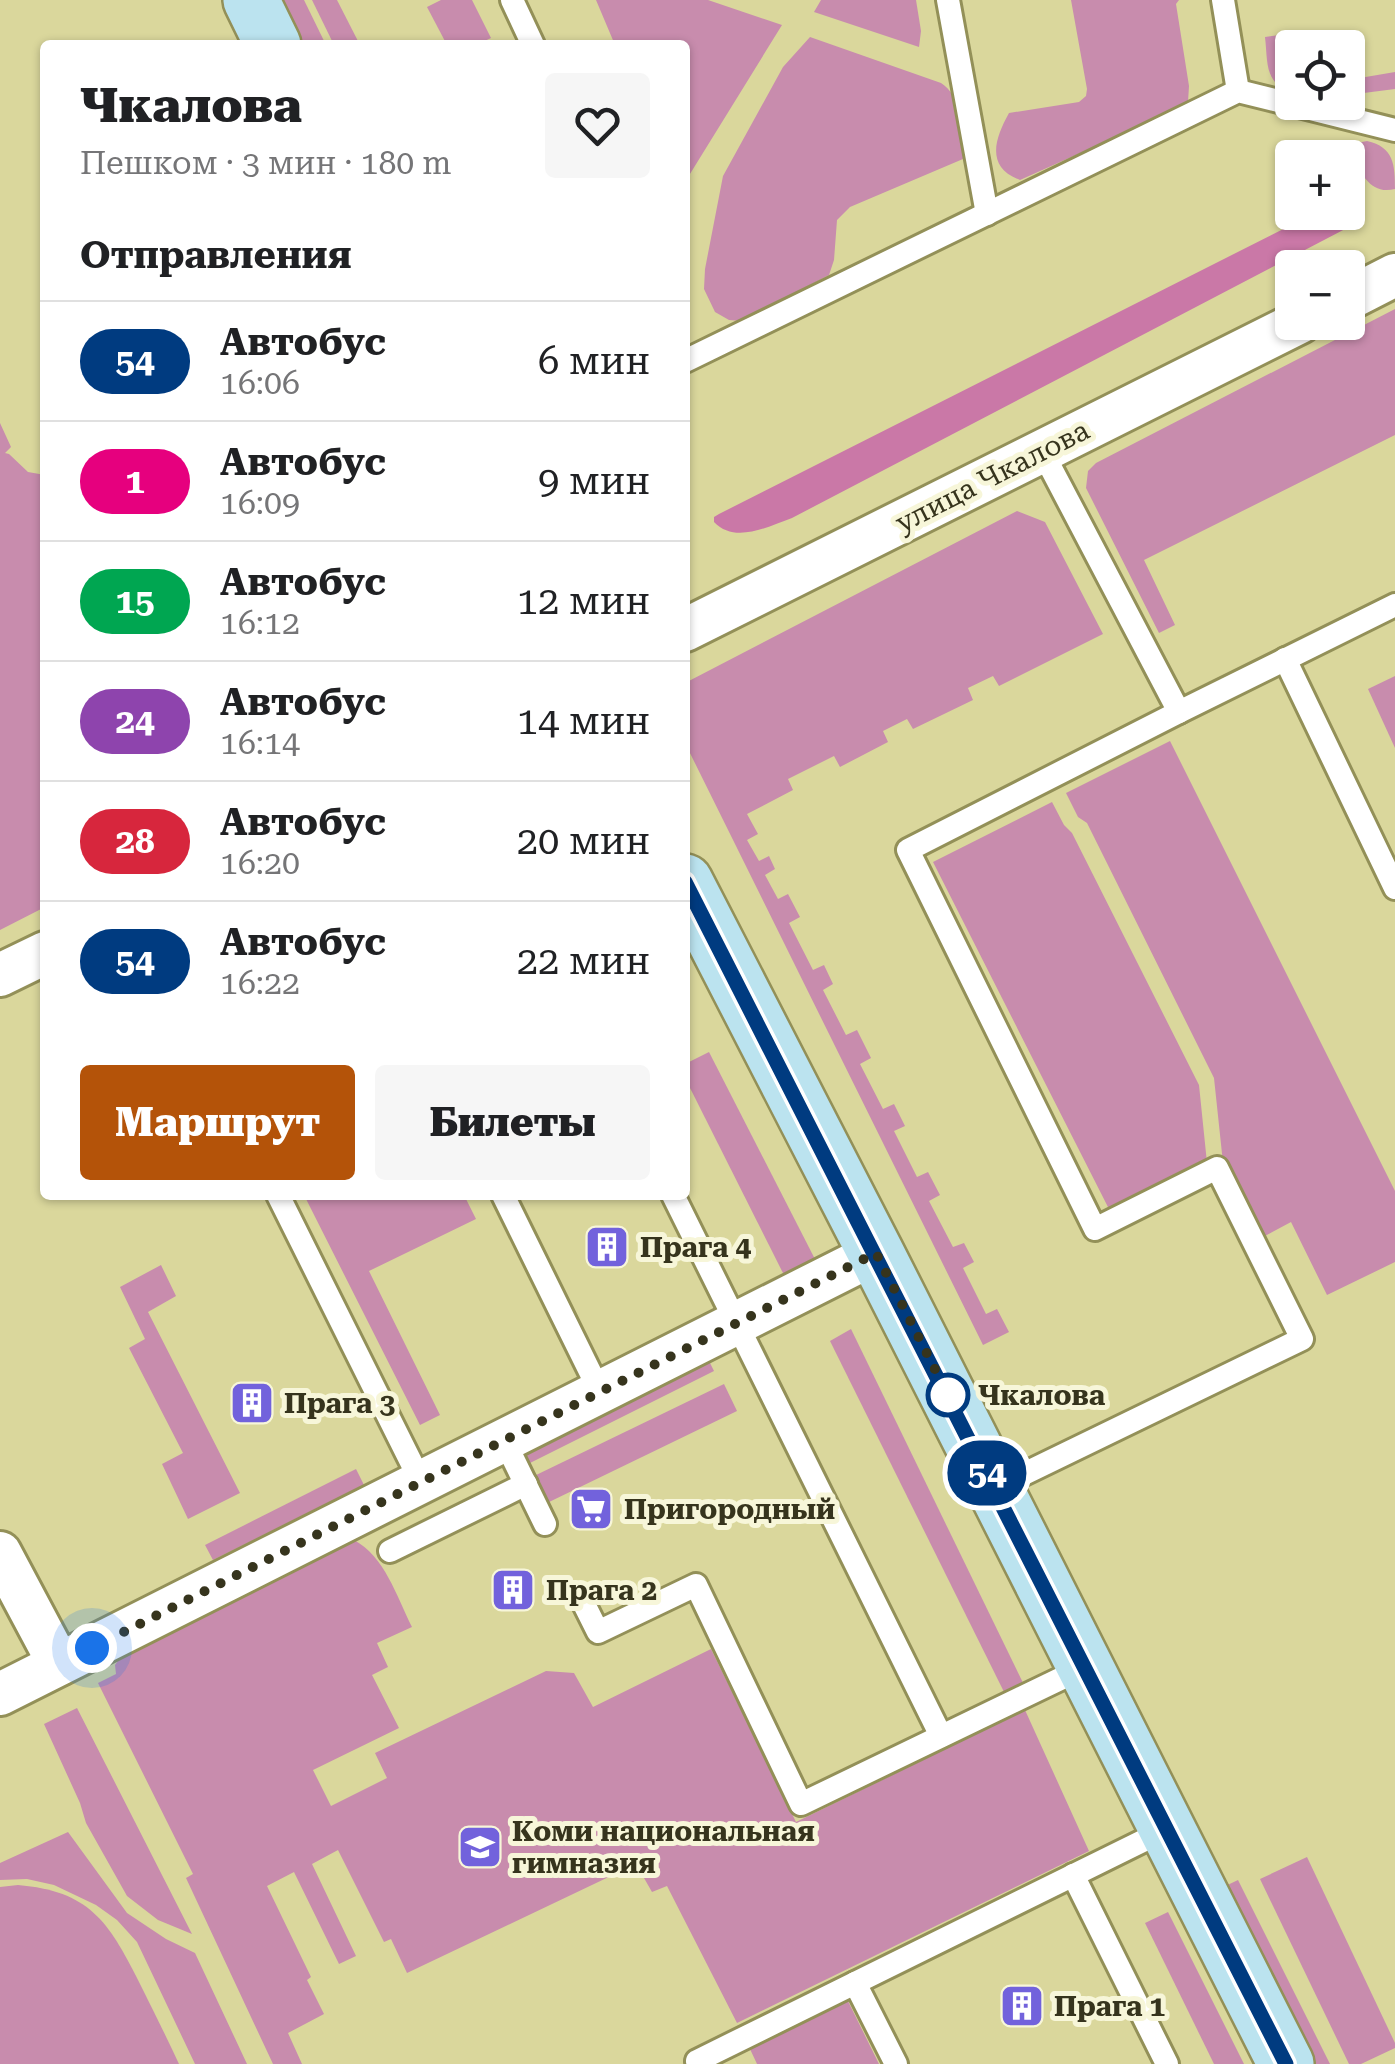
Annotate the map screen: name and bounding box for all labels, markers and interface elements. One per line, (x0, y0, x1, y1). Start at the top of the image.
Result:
map controls (1275, 30, 1365, 340)
button: locate (1275, 30, 1365, 120)
button: heart (545, 73, 650, 178)
text: Чкалова (80, 78, 302, 134)
button: + (1275, 140, 1365, 230)
text: Пешком · 3 мин · 180 m (80, 144, 452, 182)
text: Отправления (80, 233, 352, 277)
button: − (1275, 250, 1365, 340)
text: Автобус (220, 320, 386, 364)
text: 6 мин (538, 339, 650, 383)
text: 54 (115, 341, 155, 382)
text: 16:06 (220, 364, 300, 402)
street label: улица Чкалова (890, 413, 1095, 539)
text: Автобус (220, 440, 386, 484)
text: 9 мин (538, 459, 650, 503)
text: 1 (125, 461, 145, 502)
text: 16:09 (220, 484, 300, 522)
text: Автобус (220, 560, 386, 604)
text: 12 мин (517, 579, 650, 623)
text: 15 (115, 581, 155, 622)
text: 16:12 (220, 604, 300, 642)
text: Автобус (220, 680, 386, 724)
text: 14 мин (517, 699, 650, 743)
text: 24 (115, 701, 155, 742)
text: 16:14 (220, 724, 300, 762)
text: Автобус (220, 800, 386, 844)
text: 20 мин (517, 819, 650, 863)
text: 28 (115, 821, 155, 862)
text: 16:20 (220, 844, 300, 882)
text: Автобус (220, 920, 386, 964)
text: 22 мин (517, 939, 650, 983)
text: 54 (115, 941, 155, 982)
text: 16:22 (220, 964, 300, 1002)
button: Маршрут (80, 1065, 355, 1180)
button: Билеты (375, 1065, 650, 1180)
building icon: Прага 4 (584, 1224, 630, 1270)
place label: Прага 4 (640, 1231, 751, 1264)
marker: Чкалова (927, 1374, 969, 1416)
place label: Чкалова (978, 1379, 1106, 1412)
building icon: Прага 3 (229, 1380, 275, 1426)
place label: Прага 3 (284, 1387, 395, 1420)
line badge: 54 (942, 1440, 1032, 1506)
text: 54 (967, 1453, 1007, 1494)
supermarket icon: Пригородный (568, 1486, 614, 1532)
place label: Пригородный (624, 1493, 835, 1526)
building icon: Прага 2 (490, 1567, 536, 1613)
place label: Прага 2 (546, 1574, 657, 1607)
your location (67, 1623, 117, 1673)
place label: Коми национальная гимназия (512, 1815, 815, 1880)
school or university icon: Коми национальная гимназия (457, 1824, 503, 1870)
building icon: Прага 1 (999, 1983, 1045, 2029)
place label: Прага 1 (1054, 1990, 1165, 2023)

